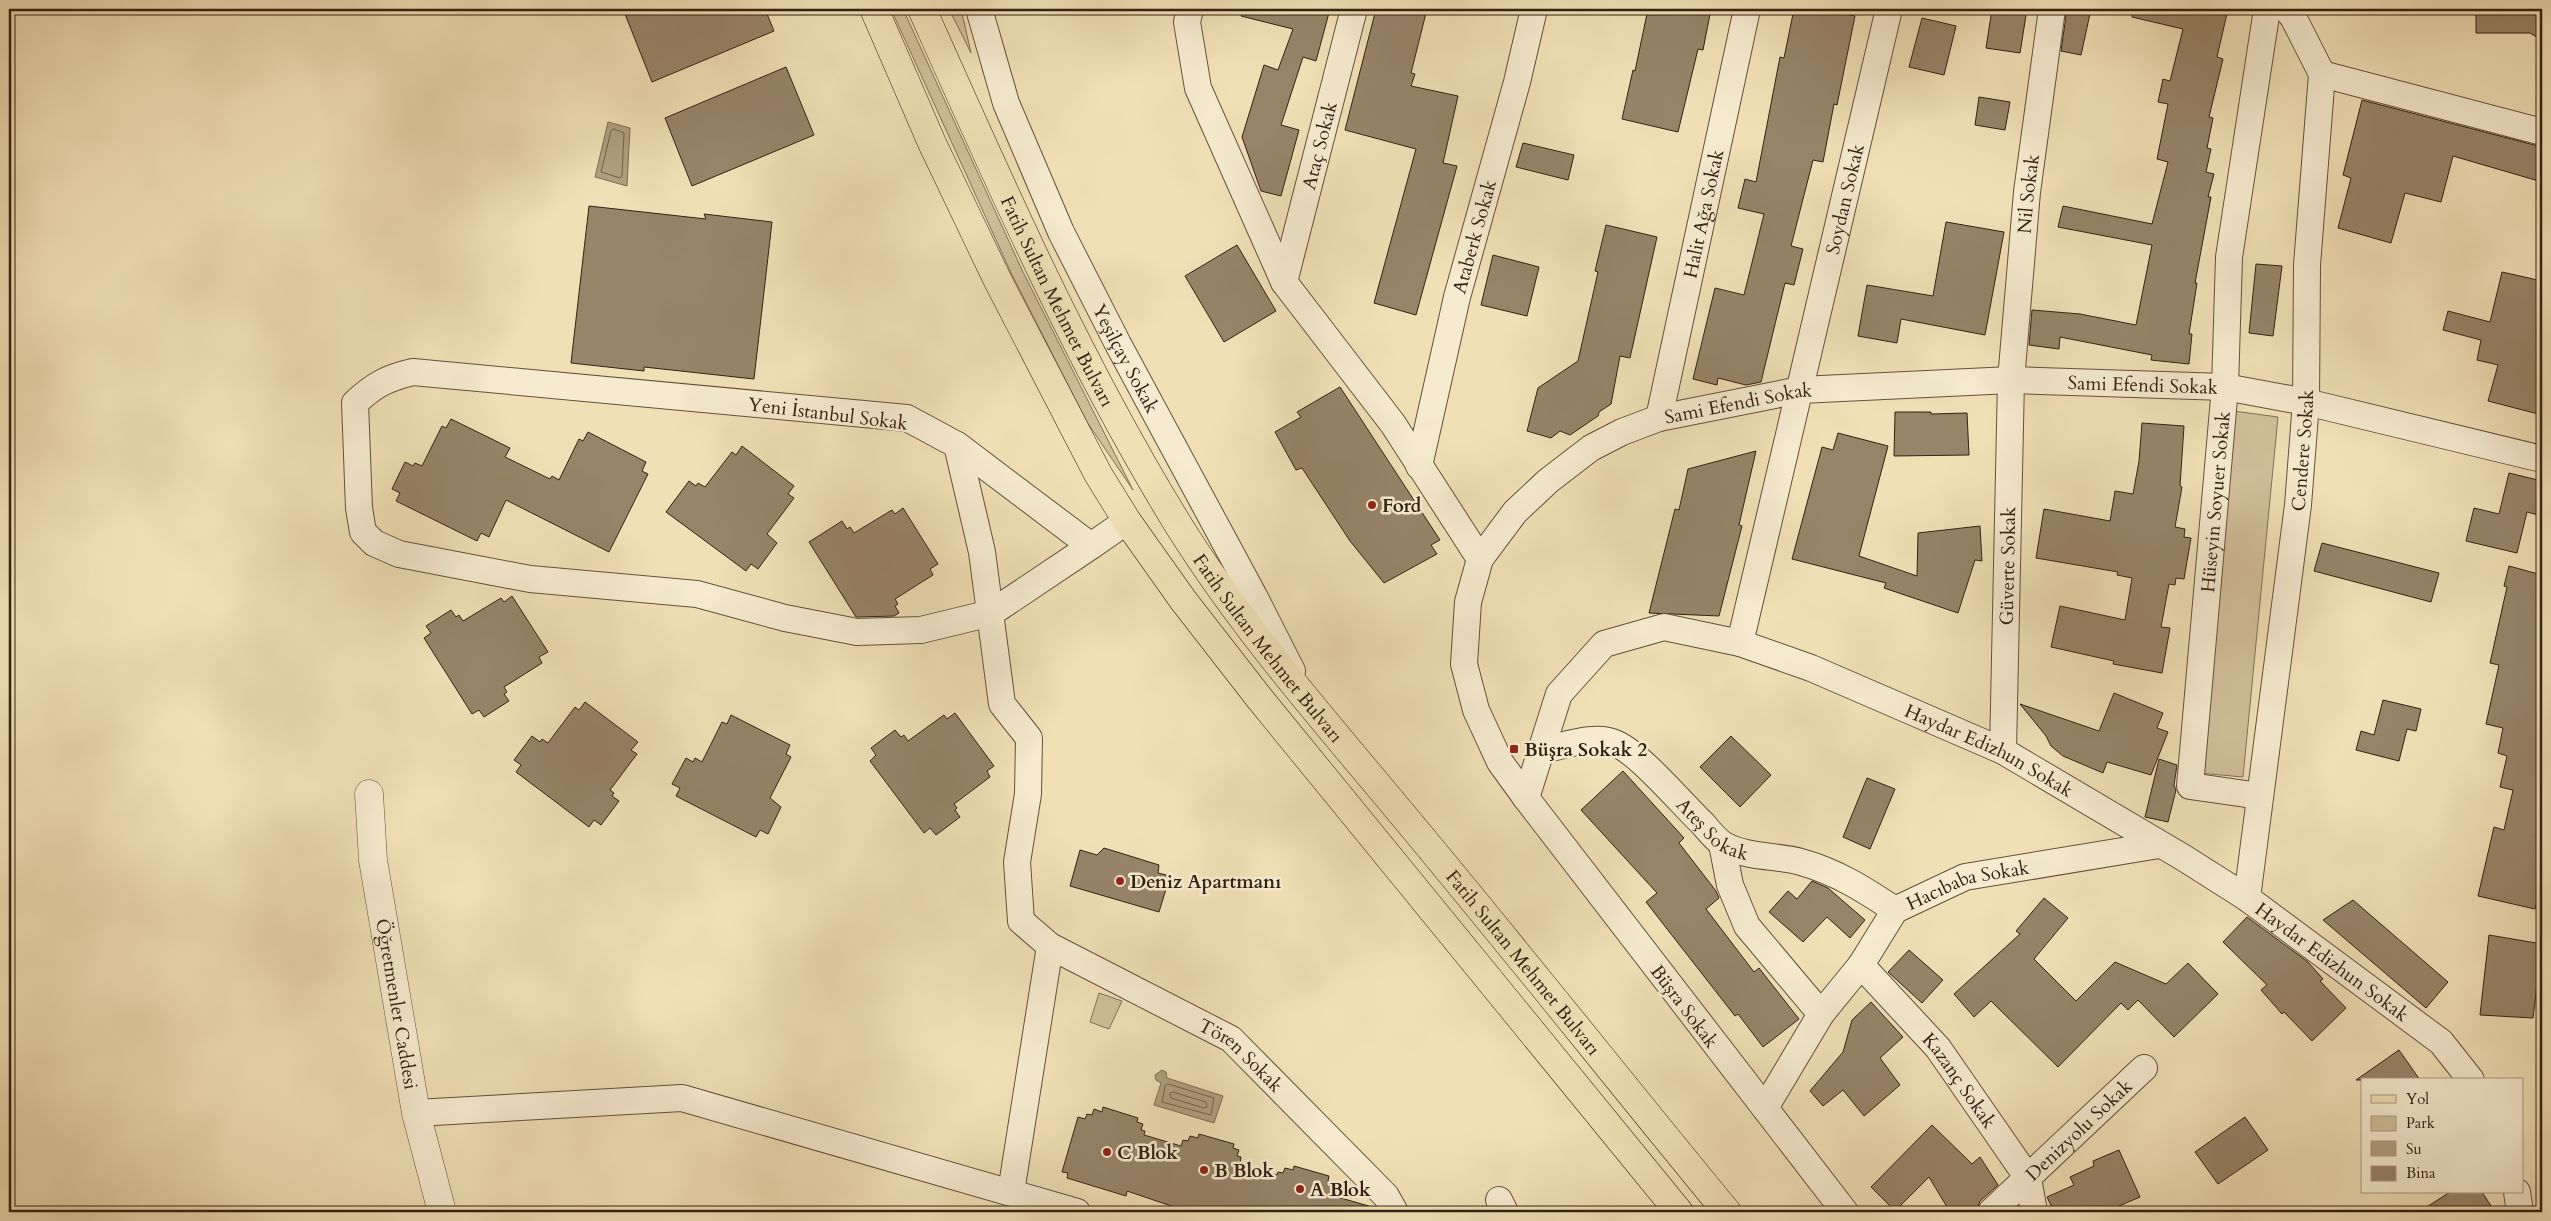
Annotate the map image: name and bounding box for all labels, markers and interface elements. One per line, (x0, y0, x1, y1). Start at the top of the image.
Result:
street label: Ataç Sokak (1296, 98, 1344, 192)
street label: Soydan Sokak (1820, 141, 1871, 257)
street label: Halit Ağa Sokak (1677, 146, 1731, 281)
street label: Nil Sokak (2012, 152, 2046, 235)
street label: Ataberk Sokak (1447, 176, 1503, 297)
street label: Fatih Sultan Mehmet Bulvarı (994, 192, 1120, 411)
street label: Yeşilçay Sokak (1086, 300, 1165, 418)
street label: Sami Efendi Sokak (2067, 370, 2219, 401)
street label: Sami Efendi Sokak (1662, 377, 1814, 431)
street label: Cendere Sokak (2286, 389, 2320, 512)
street label: Yeni İstanbul Sokak (746, 391, 910, 437)
street label: Hüseyin Soyuer Sokak (2195, 409, 2237, 594)
place label: Ford (1382, 493, 1422, 519)
marker: Ford (1366, 499, 1378, 511)
street label: Güverte Sokak (1994, 506, 2022, 626)
street label: Fatih Sultan Mehmet Bulvarı (1186, 549, 1349, 748)
street label: Haydar Edizhun Sokak (1901, 698, 2079, 804)
place label: Büşra Sokak 2 (1524, 737, 1648, 763)
marker: Büşra Sokak 2 (1508, 743, 1520, 755)
street label: Ateş Sokak (1670, 792, 1752, 867)
street label: Hacıbaba Sokak (1902, 855, 2032, 917)
street label: Fatih Sultan Mehmet Bulvarı (1439, 865, 1606, 1061)
place label: Deniz Apartmanı (1130, 869, 1281, 895)
marker: Deniz Apartmanı (1114, 875, 1126, 887)
street label: Haydar Edizhun Sokak (2250, 896, 2415, 1028)
street label: Öğretmenler Caddesi (369, 916, 424, 1091)
street label: Büşra Sokak (1644, 960, 1725, 1054)
street label: Tören Sokak (1194, 1013, 1289, 1099)
street label: Kazanç Sokak (1916, 1027, 2002, 1135)
street label: Denizyolu Sokak (2020, 1073, 2139, 1187)
legend (2361, 1078, 2524, 1194)
text: Yol (2406, 1089, 2429, 1109)
text: Park (2406, 1113, 2435, 1133)
text: Su (2406, 1139, 2422, 1159)
place label: C Blok (1117, 1140, 1178, 1166)
marker: C Blok (1101, 1146, 1113, 1158)
place label: B Blok (1214, 1158, 1274, 1184)
text: Bina (2406, 1163, 2436, 1183)
marker: B Blok (1198, 1164, 1210, 1176)
place label: A Blok (1310, 1177, 1371, 1203)
marker: A Blok (1294, 1183, 1306, 1195)

